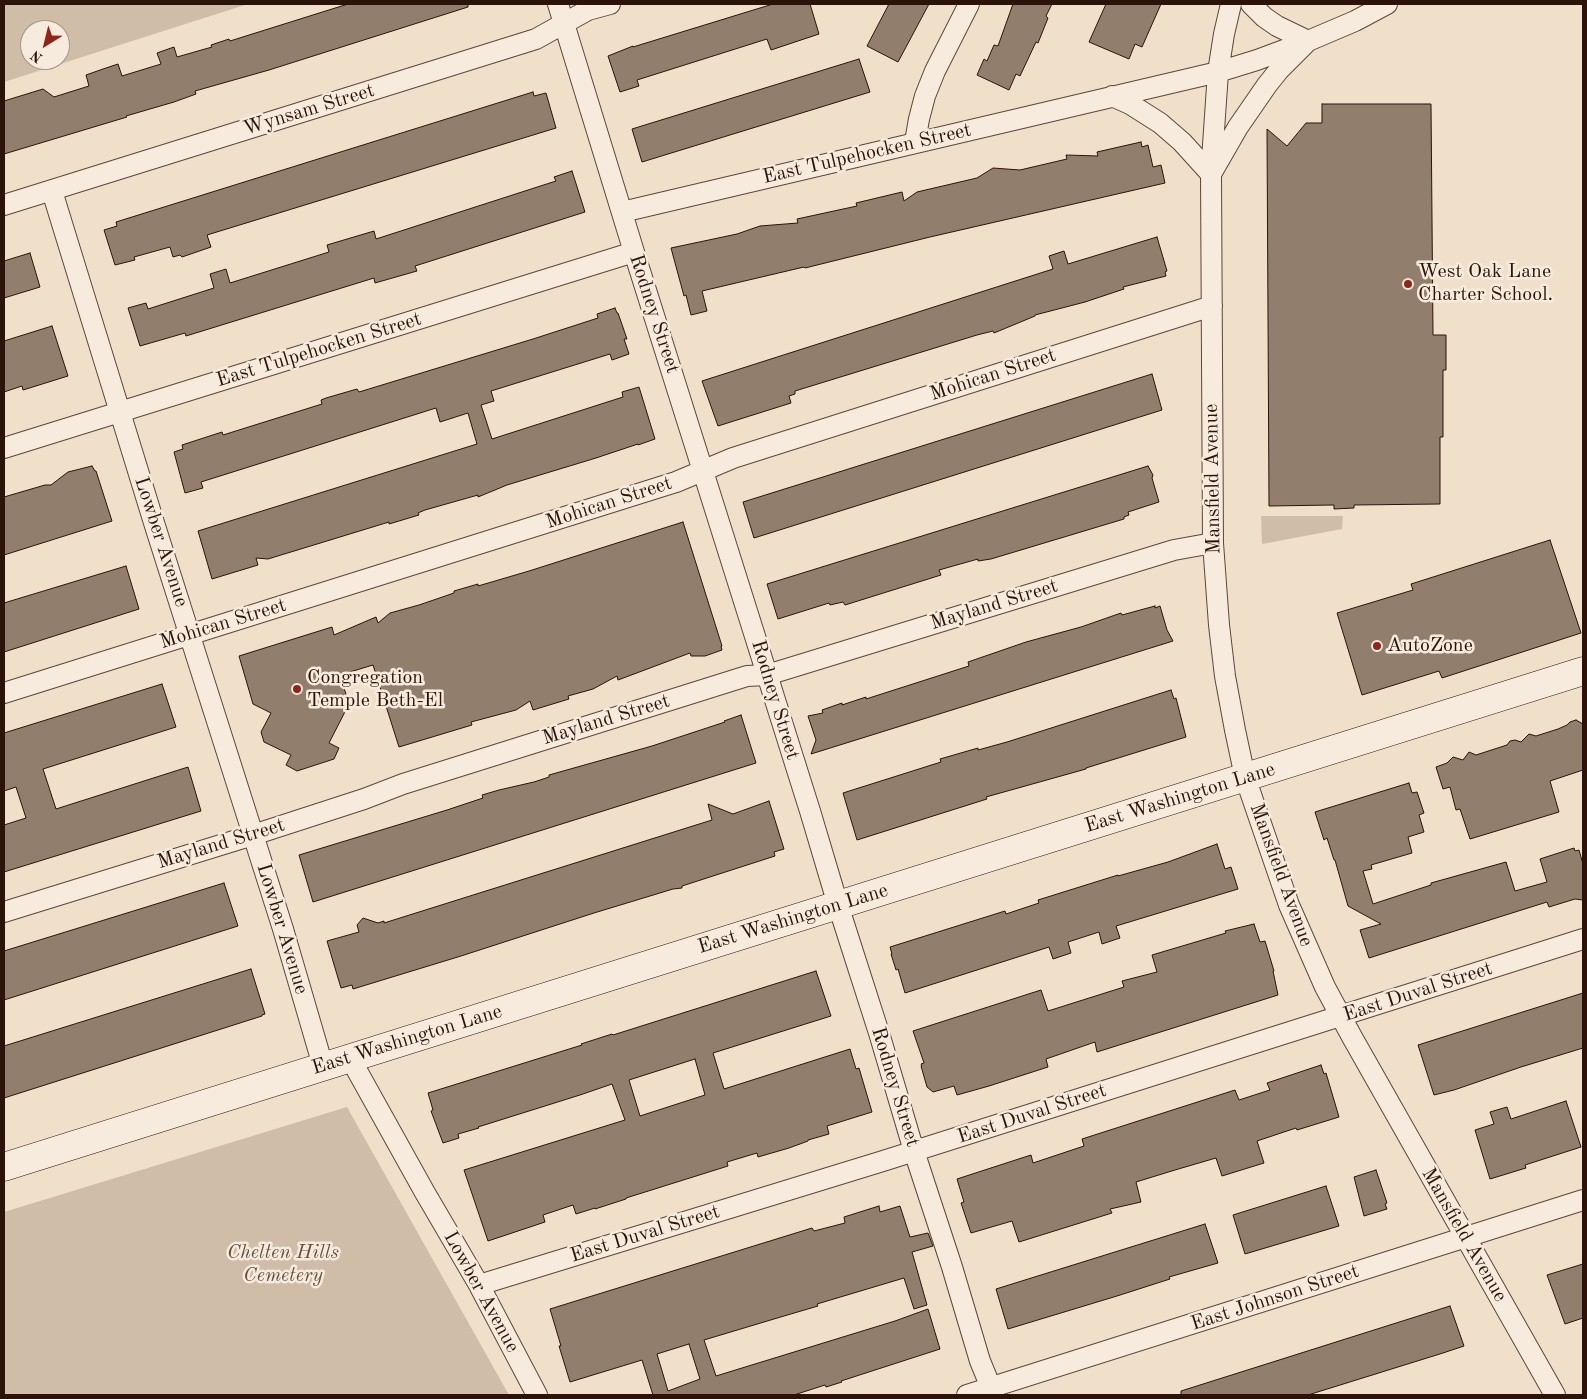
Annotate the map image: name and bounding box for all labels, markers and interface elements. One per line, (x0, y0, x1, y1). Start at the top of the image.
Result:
north arrow (20, 20, 70, 70)
text: N (28, 48, 45, 65)
street label: Wynsam Street (241, 79, 377, 141)
street label: East Tulpehocken Street (760, 118, 974, 190)
street label: Rodney Street (623, 251, 685, 377)
place label: West Oak Lane Charter School. (1418, 260, 1553, 307)
marker: West Oak Lane Charter School. (1402, 278, 1414, 290)
street label: East Tulpehocken Street (213, 307, 425, 393)
street label: Mohican Street (927, 343, 1059, 407)
street label: Mansfield Avenue (1200, 403, 1226, 555)
street label: Mohican Street (543, 471, 675, 535)
street label: Lowber Avenue (129, 474, 193, 610)
street label: Mayland Street (927, 574, 1061, 636)
street label: Mohican Street (157, 593, 289, 655)
place label: AutoZone (1387, 634, 1473, 658)
street label: Rodney Street (745, 637, 805, 763)
marker: AutoZone (1371, 640, 1383, 652)
place label: Congregation Temple Beth-El (307, 666, 443, 713)
marker: Congregation Temple Beth-El (291, 683, 303, 695)
street label: Mayland Street (539, 689, 673, 751)
street label: East Washington Lane (1082, 758, 1278, 838)
street label: Mansfield Avenue (1244, 800, 1318, 950)
street label: Mayland Street (154, 813, 288, 875)
street label: Lowber Avenue (251, 861, 313, 997)
street label: East Washington Lane (695, 879, 891, 959)
street label: East Duval Street (1341, 957, 1495, 1027)
street label: East Washington Lane (309, 1000, 505, 1080)
street label: Rodney Street (865, 1024, 925, 1150)
street label: East Duval Street (955, 1079, 1109, 1149)
street label: Mansfield Avenue (1416, 1164, 1512, 1306)
street label: East Duval Street (567, 1200, 723, 1268)
street label: Lowber Avenue (438, 1227, 524, 1357)
park label: Chelten Hills Cemetery (227, 1241, 339, 1288)
street label: East Johnson Street (1188, 1259, 1362, 1337)

